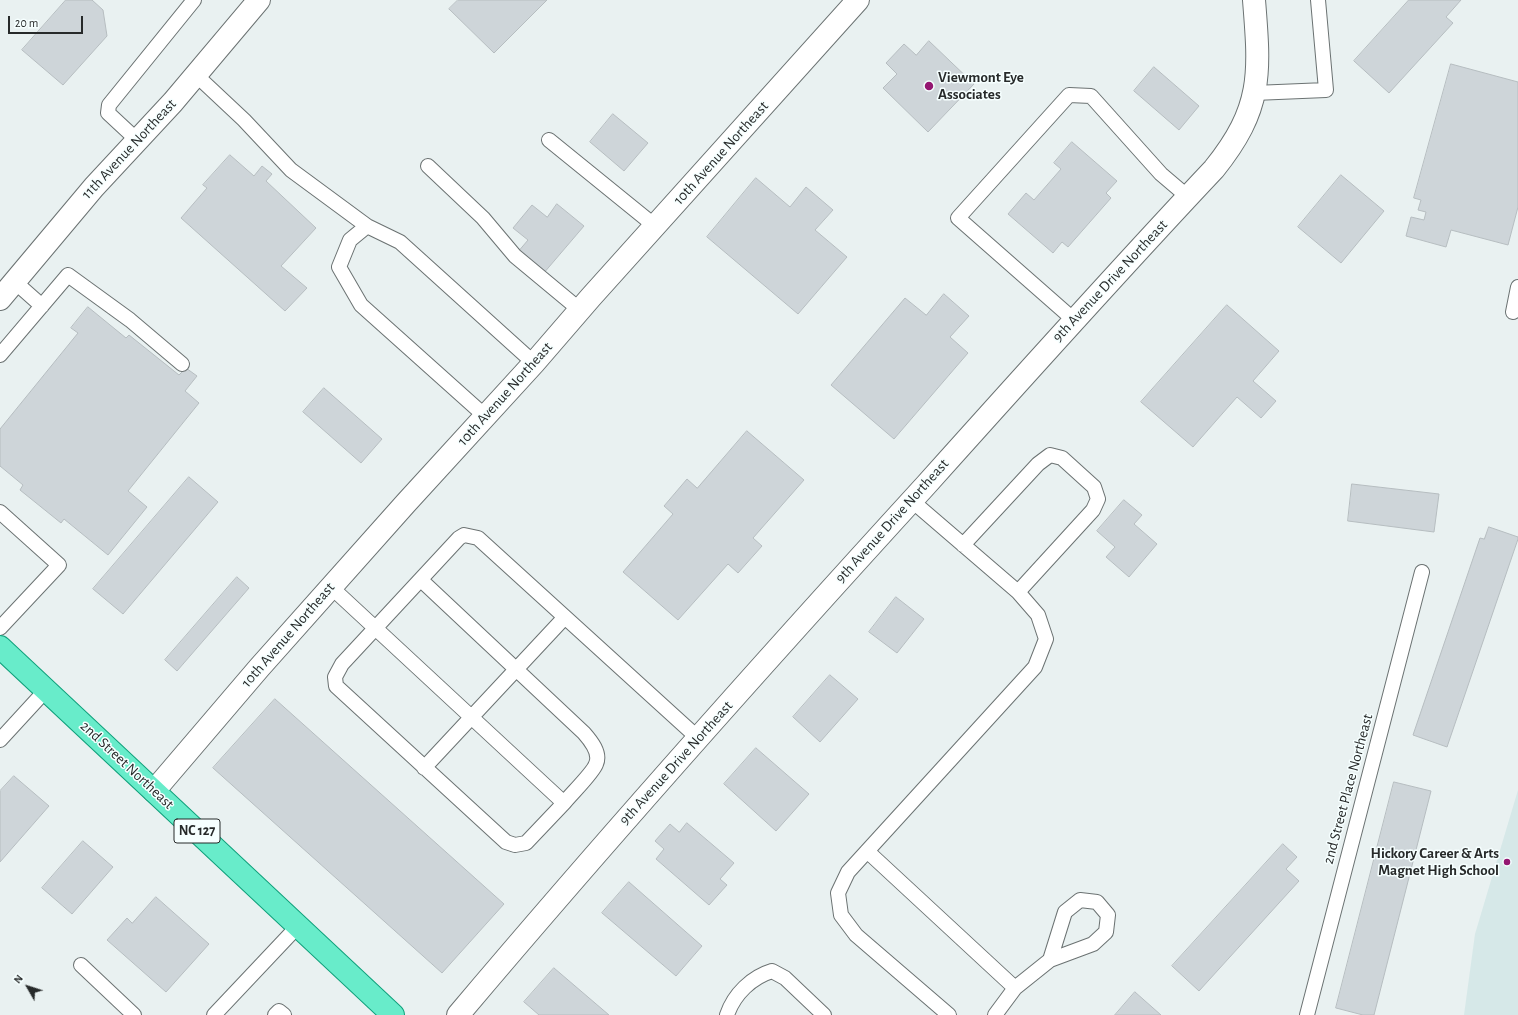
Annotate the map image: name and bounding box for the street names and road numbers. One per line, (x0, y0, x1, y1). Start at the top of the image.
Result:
street label: 11th Avenue Northeast (78, 95, 180, 203)
street label: 10th Avenue Northeast (670, 98, 772, 208)
street label: 9th Avenue Drive Northeast (1049, 216, 1171, 346)
street label: 10th Avenue Northeast (454, 339, 556, 449)
street label: 9th Avenue Drive Northeast (832, 455, 952, 587)
street label: 10th Avenue Northeast (238, 579, 338, 691)
street label: 9th Avenue Drive Northeast (616, 697, 736, 829)
street label: 2nd Street Place Northeast (1319, 712, 1377, 866)
street label: 2nd Street Northeast (76, 717, 178, 813)
road number: NC 127 (174, 819, 220, 843)

